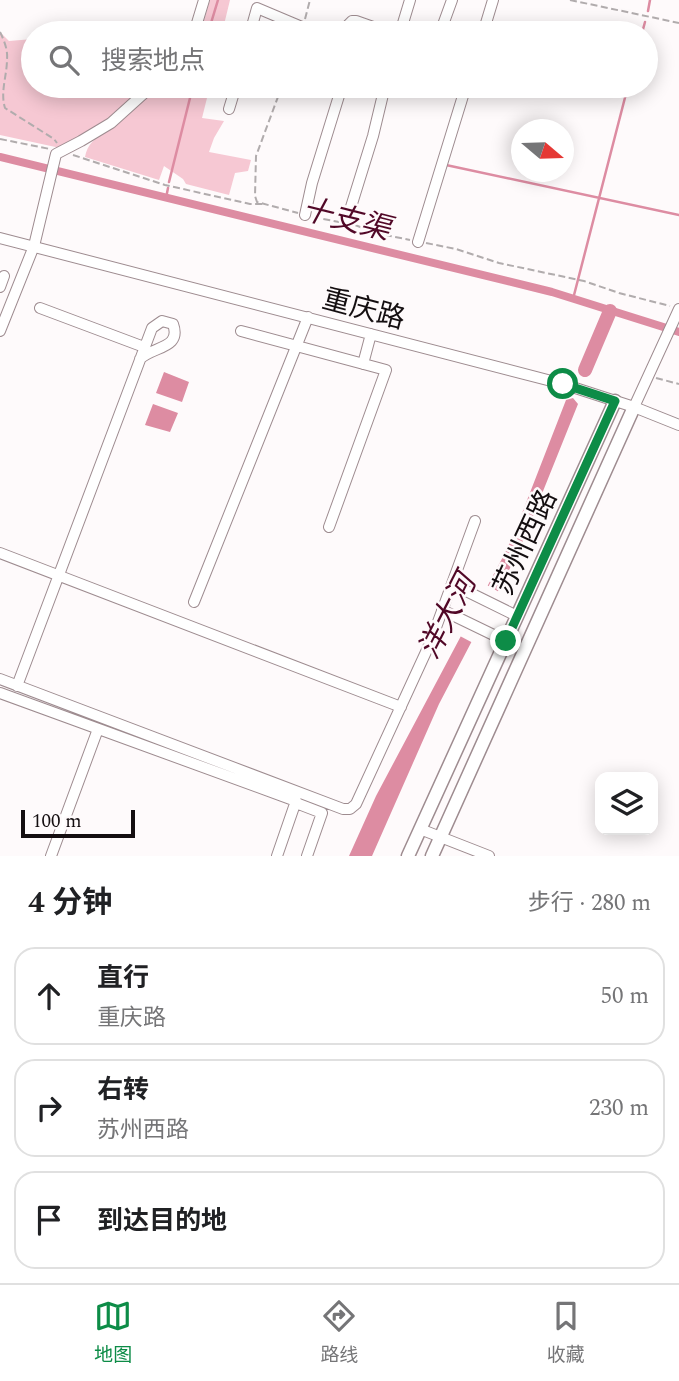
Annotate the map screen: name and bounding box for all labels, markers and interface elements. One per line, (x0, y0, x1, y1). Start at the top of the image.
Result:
search box (21, 21, 658, 98)
icon: search (45, 41, 83, 79)
text: 搜索地点 (101, 41, 205, 81)
north arrow (511, 119, 574, 182)
water label: 十支渠 (297, 187, 399, 254)
street label: 重庆路 (317, 278, 410, 341)
route start (547, 368, 578, 399)
street label: 苏州西路 (482, 483, 569, 602)
water label: 洋大河 (407, 561, 491, 667)
route end (490, 625, 521, 656)
map controls (595, 772, 658, 835)
button: layers (595, 772, 658, 835)
scale bar (21, 807, 135, 839)
text: 100 m (32, 807, 82, 836)
text: 4 分钟 (28, 880, 112, 926)
text: 步行 · 280 m (528, 886, 651, 921)
text: 直行 (97, 958, 149, 998)
icon: ahead (30, 977, 68, 1015)
text: 50 m (600, 979, 649, 1014)
text: 重庆路 (97, 1001, 166, 1036)
text: 右转 (97, 1070, 149, 1110)
icon: right (30, 1089, 68, 1127)
text: 230 m (589, 1091, 649, 1126)
text: 苏州西路 (97, 1113, 189, 1148)
icon: arrive (30, 1201, 68, 1239)
text: 到达目的地 (97, 1201, 227, 1241)
tab: 地图 (94, 1297, 132, 1370)
tab: 路线 (320, 1297, 359, 1370)
tab: 收藏 (547, 1297, 585, 1370)

